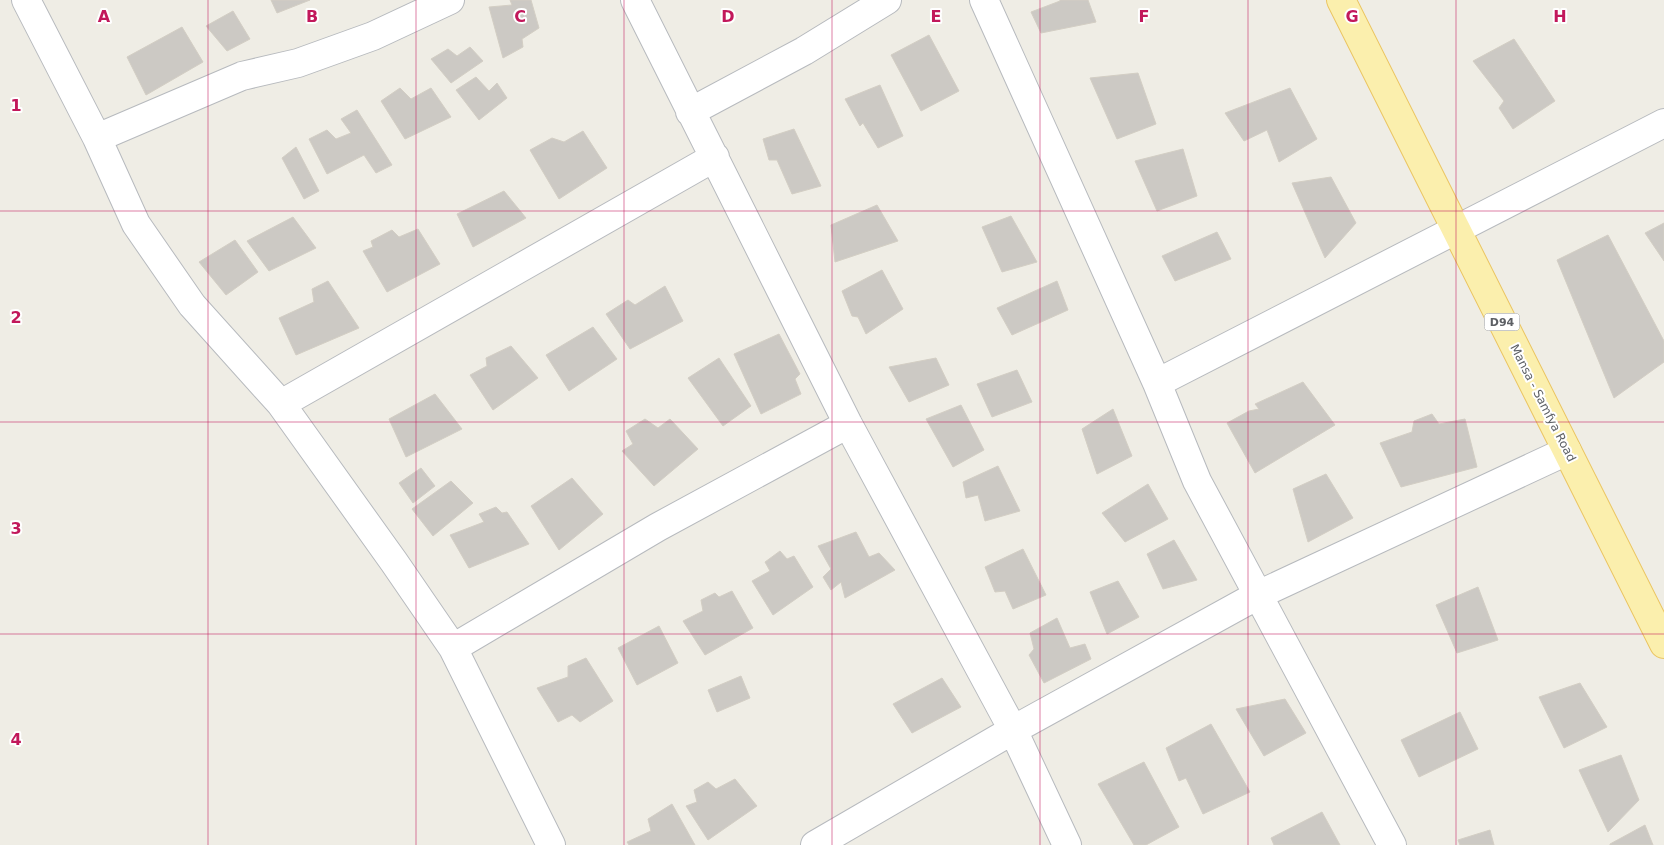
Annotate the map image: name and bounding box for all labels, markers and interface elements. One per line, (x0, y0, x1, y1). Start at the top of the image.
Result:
text: A (98, 7, 111, 26)
text: B (306, 7, 318, 26)
text: C (514, 7, 526, 26)
text: D (721, 7, 735, 26)
text: E (931, 7, 941, 26)
text: F (1139, 7, 1149, 26)
text: G (1345, 7, 1359, 26)
text: H (1553, 7, 1567, 26)
text: 1 (10, 96, 22, 115)
text: 2 (10, 308, 22, 327)
road number: D94 (1484, 314, 1520, 331)
street label: Mansa - Samfya Road (1507, 342, 1579, 464)
text: 3 (10, 519, 22, 538)
text: 4 (10, 730, 22, 749)

